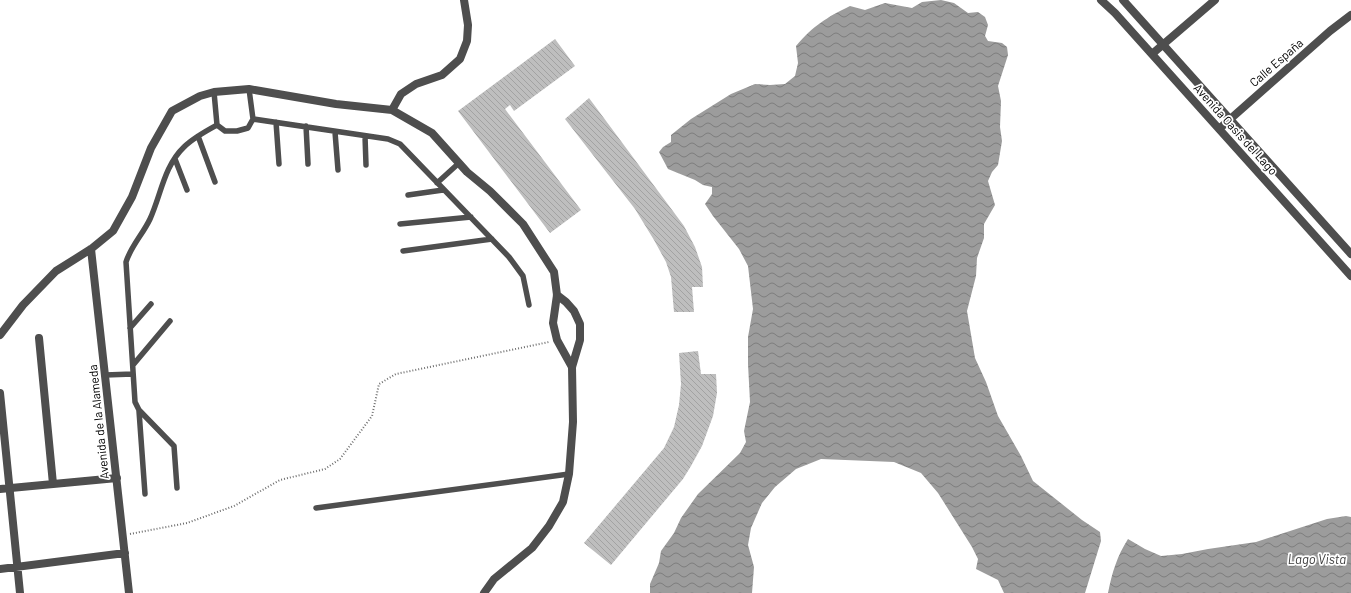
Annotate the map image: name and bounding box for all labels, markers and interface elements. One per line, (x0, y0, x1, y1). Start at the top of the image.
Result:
street label: Calle España (1246, 35, 1306, 89)
street label: Avenida Oasis del Lago (1191, 80, 1281, 178)
street label: Avenida de la Alameda (85, 364, 111, 480)
water label: Lago Vista (1288, 551, 1346, 567)

